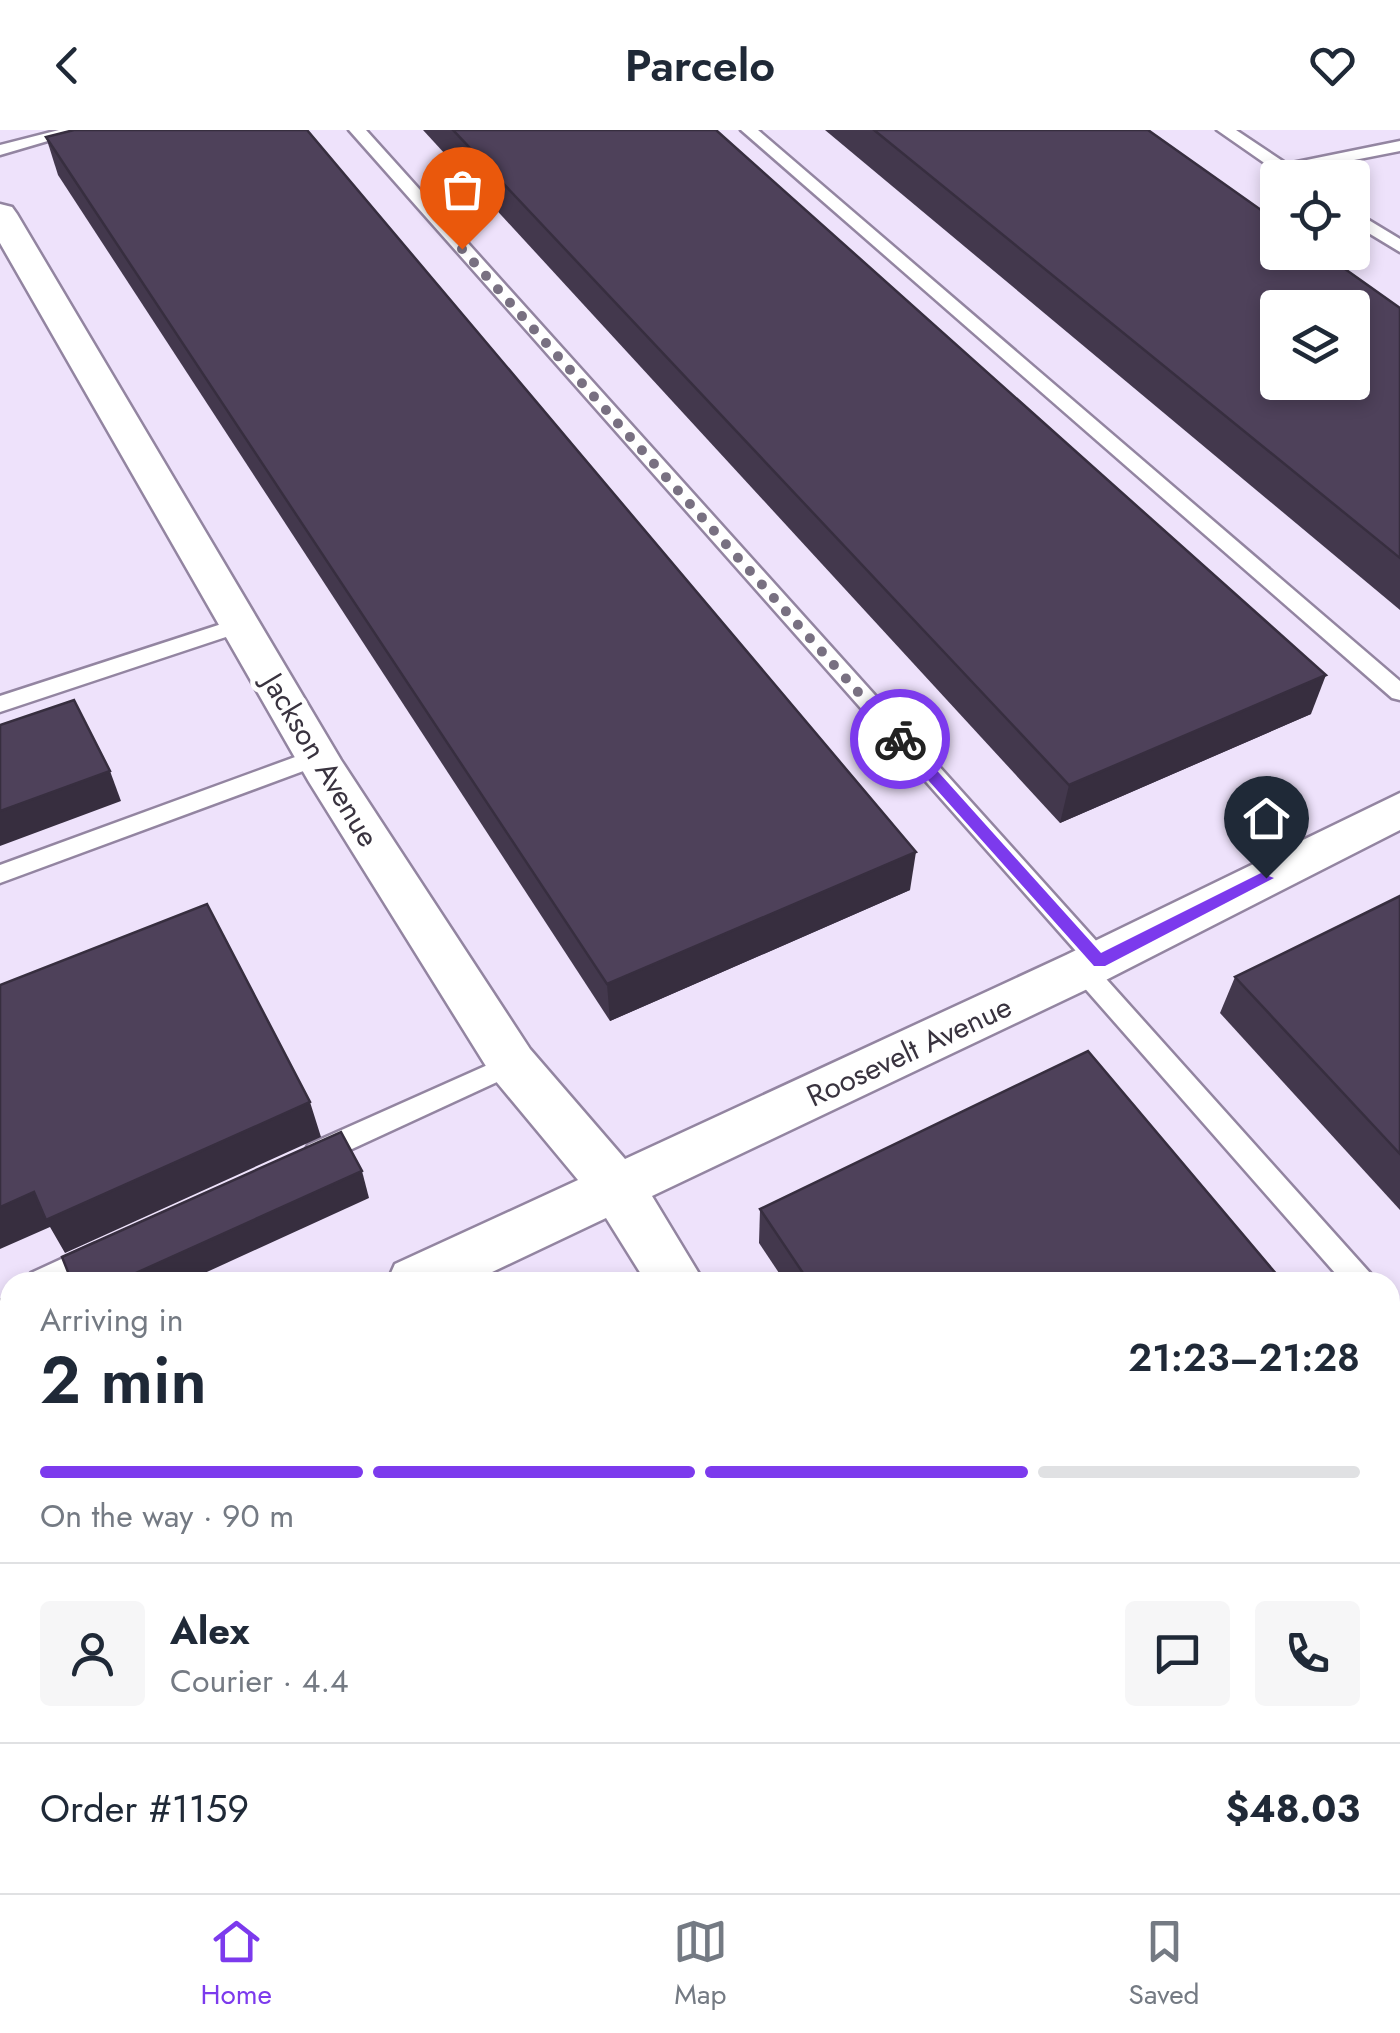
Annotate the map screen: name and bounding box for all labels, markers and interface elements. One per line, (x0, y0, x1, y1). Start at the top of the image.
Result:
text: Parcelo (625, 33, 775, 98)
icon: back (40, 38, 95, 93)
icon: heart (1305, 38, 1360, 93)
pin (420, 147, 505, 250)
map controls (1260, 160, 1370, 400)
button: locate (1260, 160, 1370, 270)
icon: bag (435, 162, 490, 217)
button: layers (1260, 290, 1370, 400)
street label: Jackson Avenue (250, 662, 390, 855)
courier (850, 689, 950, 789)
icon: bike (873, 712, 928, 767)
pin (1224, 776, 1309, 879)
icon: home (1239, 791, 1294, 846)
street label: Roosevelt Avenue (800, 985, 1018, 1117)
text: Arriving in (40, 1297, 184, 1343)
text: 21:23–21:28 (1128, 1330, 1360, 1385)
text: 2 min (40, 1333, 207, 1427)
text: On the way · 90 m (40, 1493, 294, 1539)
button: person (40, 1601, 145, 1706)
button: chat (1125, 1601, 1230, 1706)
button: phone (1255, 1601, 1360, 1706)
text: Alex (170, 1603, 250, 1658)
text: Courier · 4.4 (170, 1658, 349, 1704)
text: Order #1159 (40, 1781, 249, 1836)
text: $48.03 (1226, 1781, 1360, 1836)
tab: Home (200, 1914, 272, 2015)
tab: Map (673, 1914, 728, 2015)
tab: Saved (1129, 1914, 1200, 2015)

